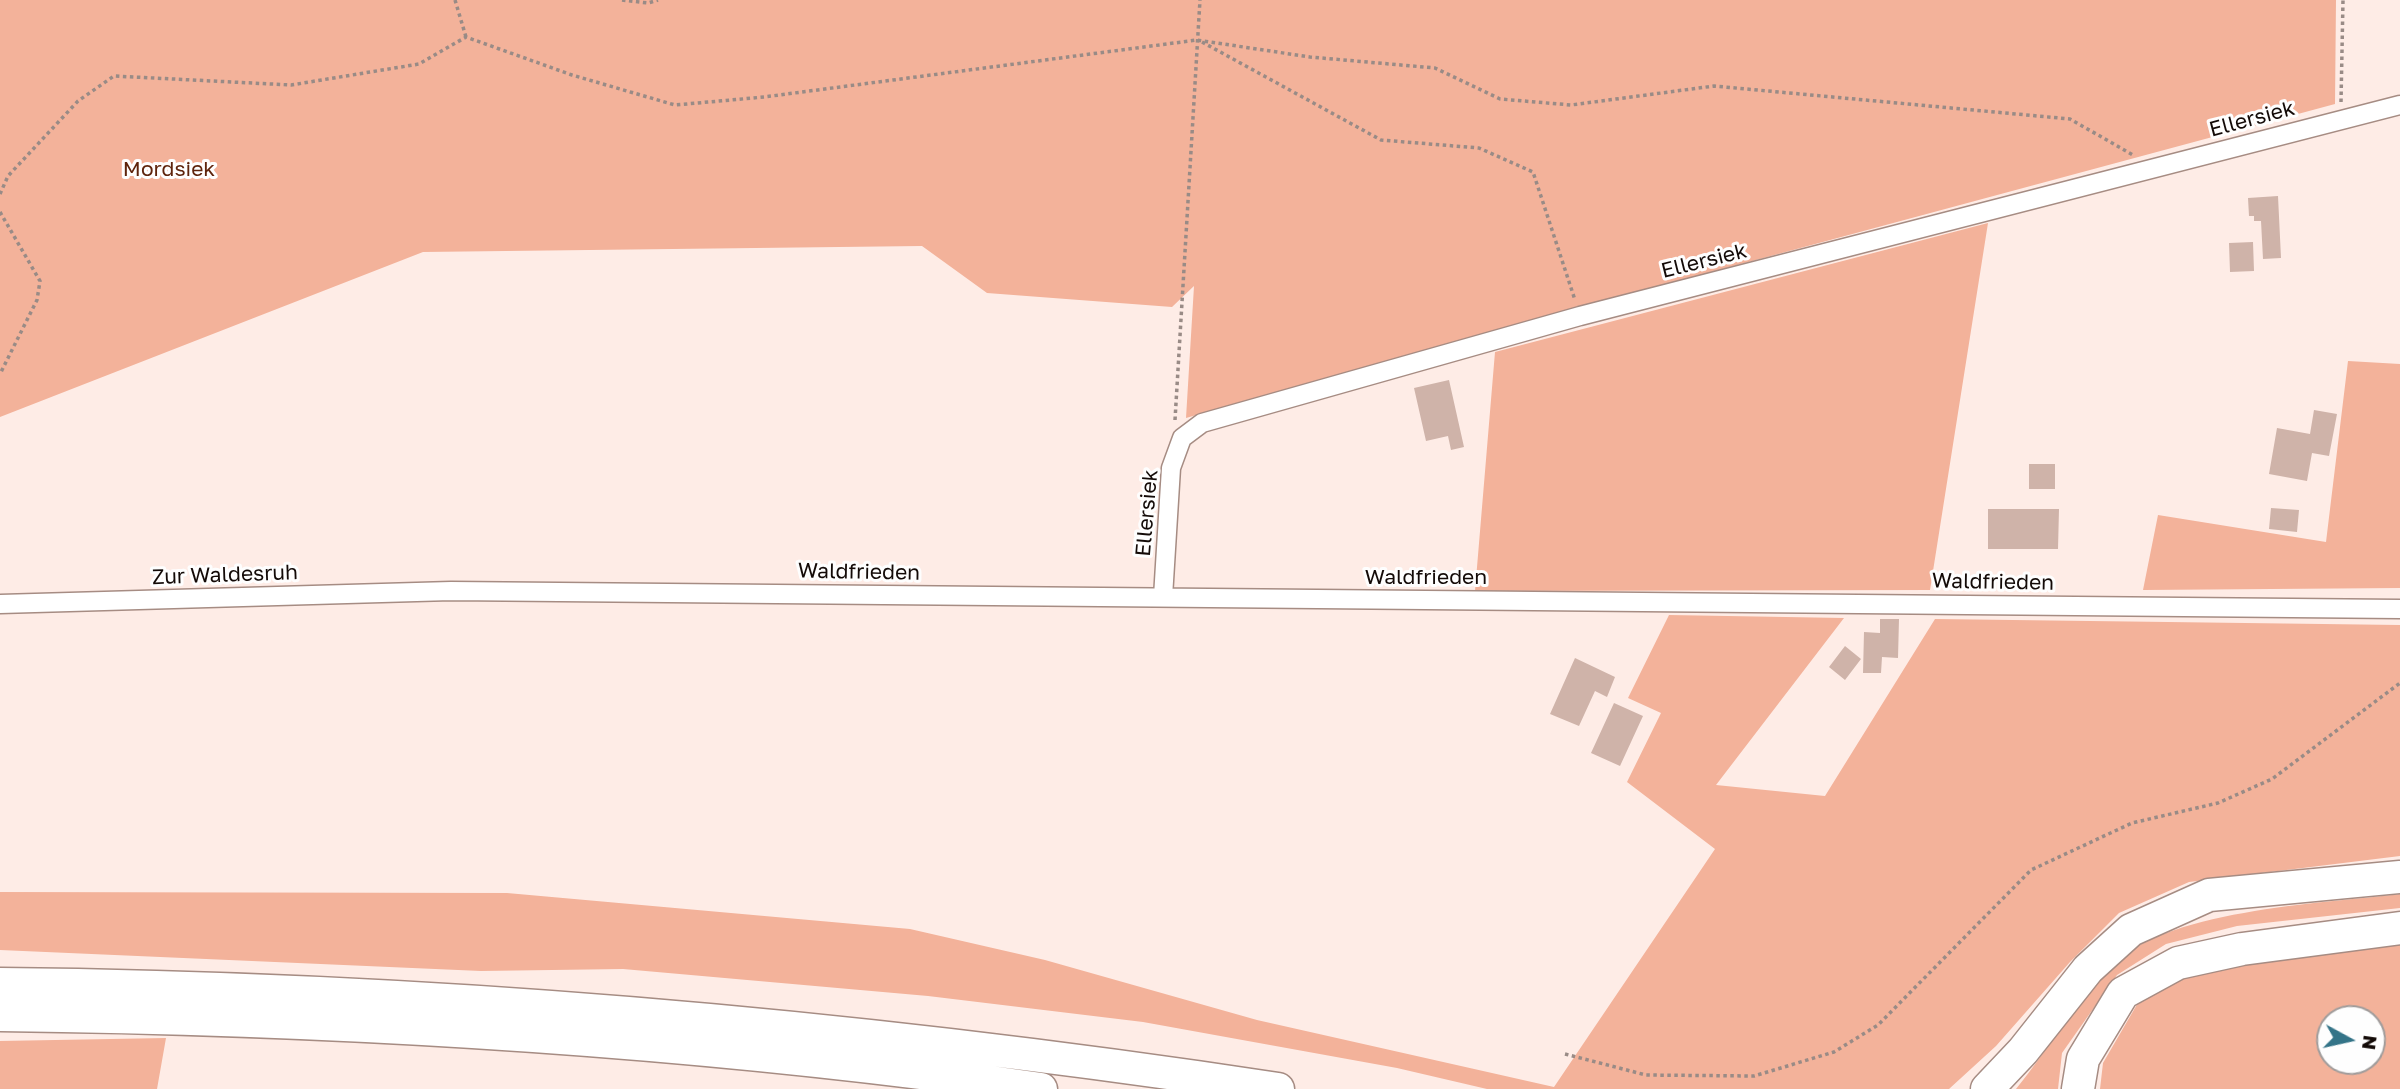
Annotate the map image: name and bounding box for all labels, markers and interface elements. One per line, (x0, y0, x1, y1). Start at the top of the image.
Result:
street label: Ellersiek (2207, 96, 2297, 142)
park label: Mordsiek (123, 156, 215, 182)
street label: Ellersiek (1659, 238, 1749, 284)
street label: Ellersiek (1131, 468, 1163, 558)
street label: Waldfrieden (798, 558, 920, 586)
street label: Zur Waldesruh (152, 560, 298, 590)
street label: Waldfrieden (1365, 564, 1487, 590)
street label: Waldfrieden (1932, 568, 2054, 596)
north arrow (2316, 1005, 2386, 1075)
text: N (2358, 1034, 2383, 1051)

